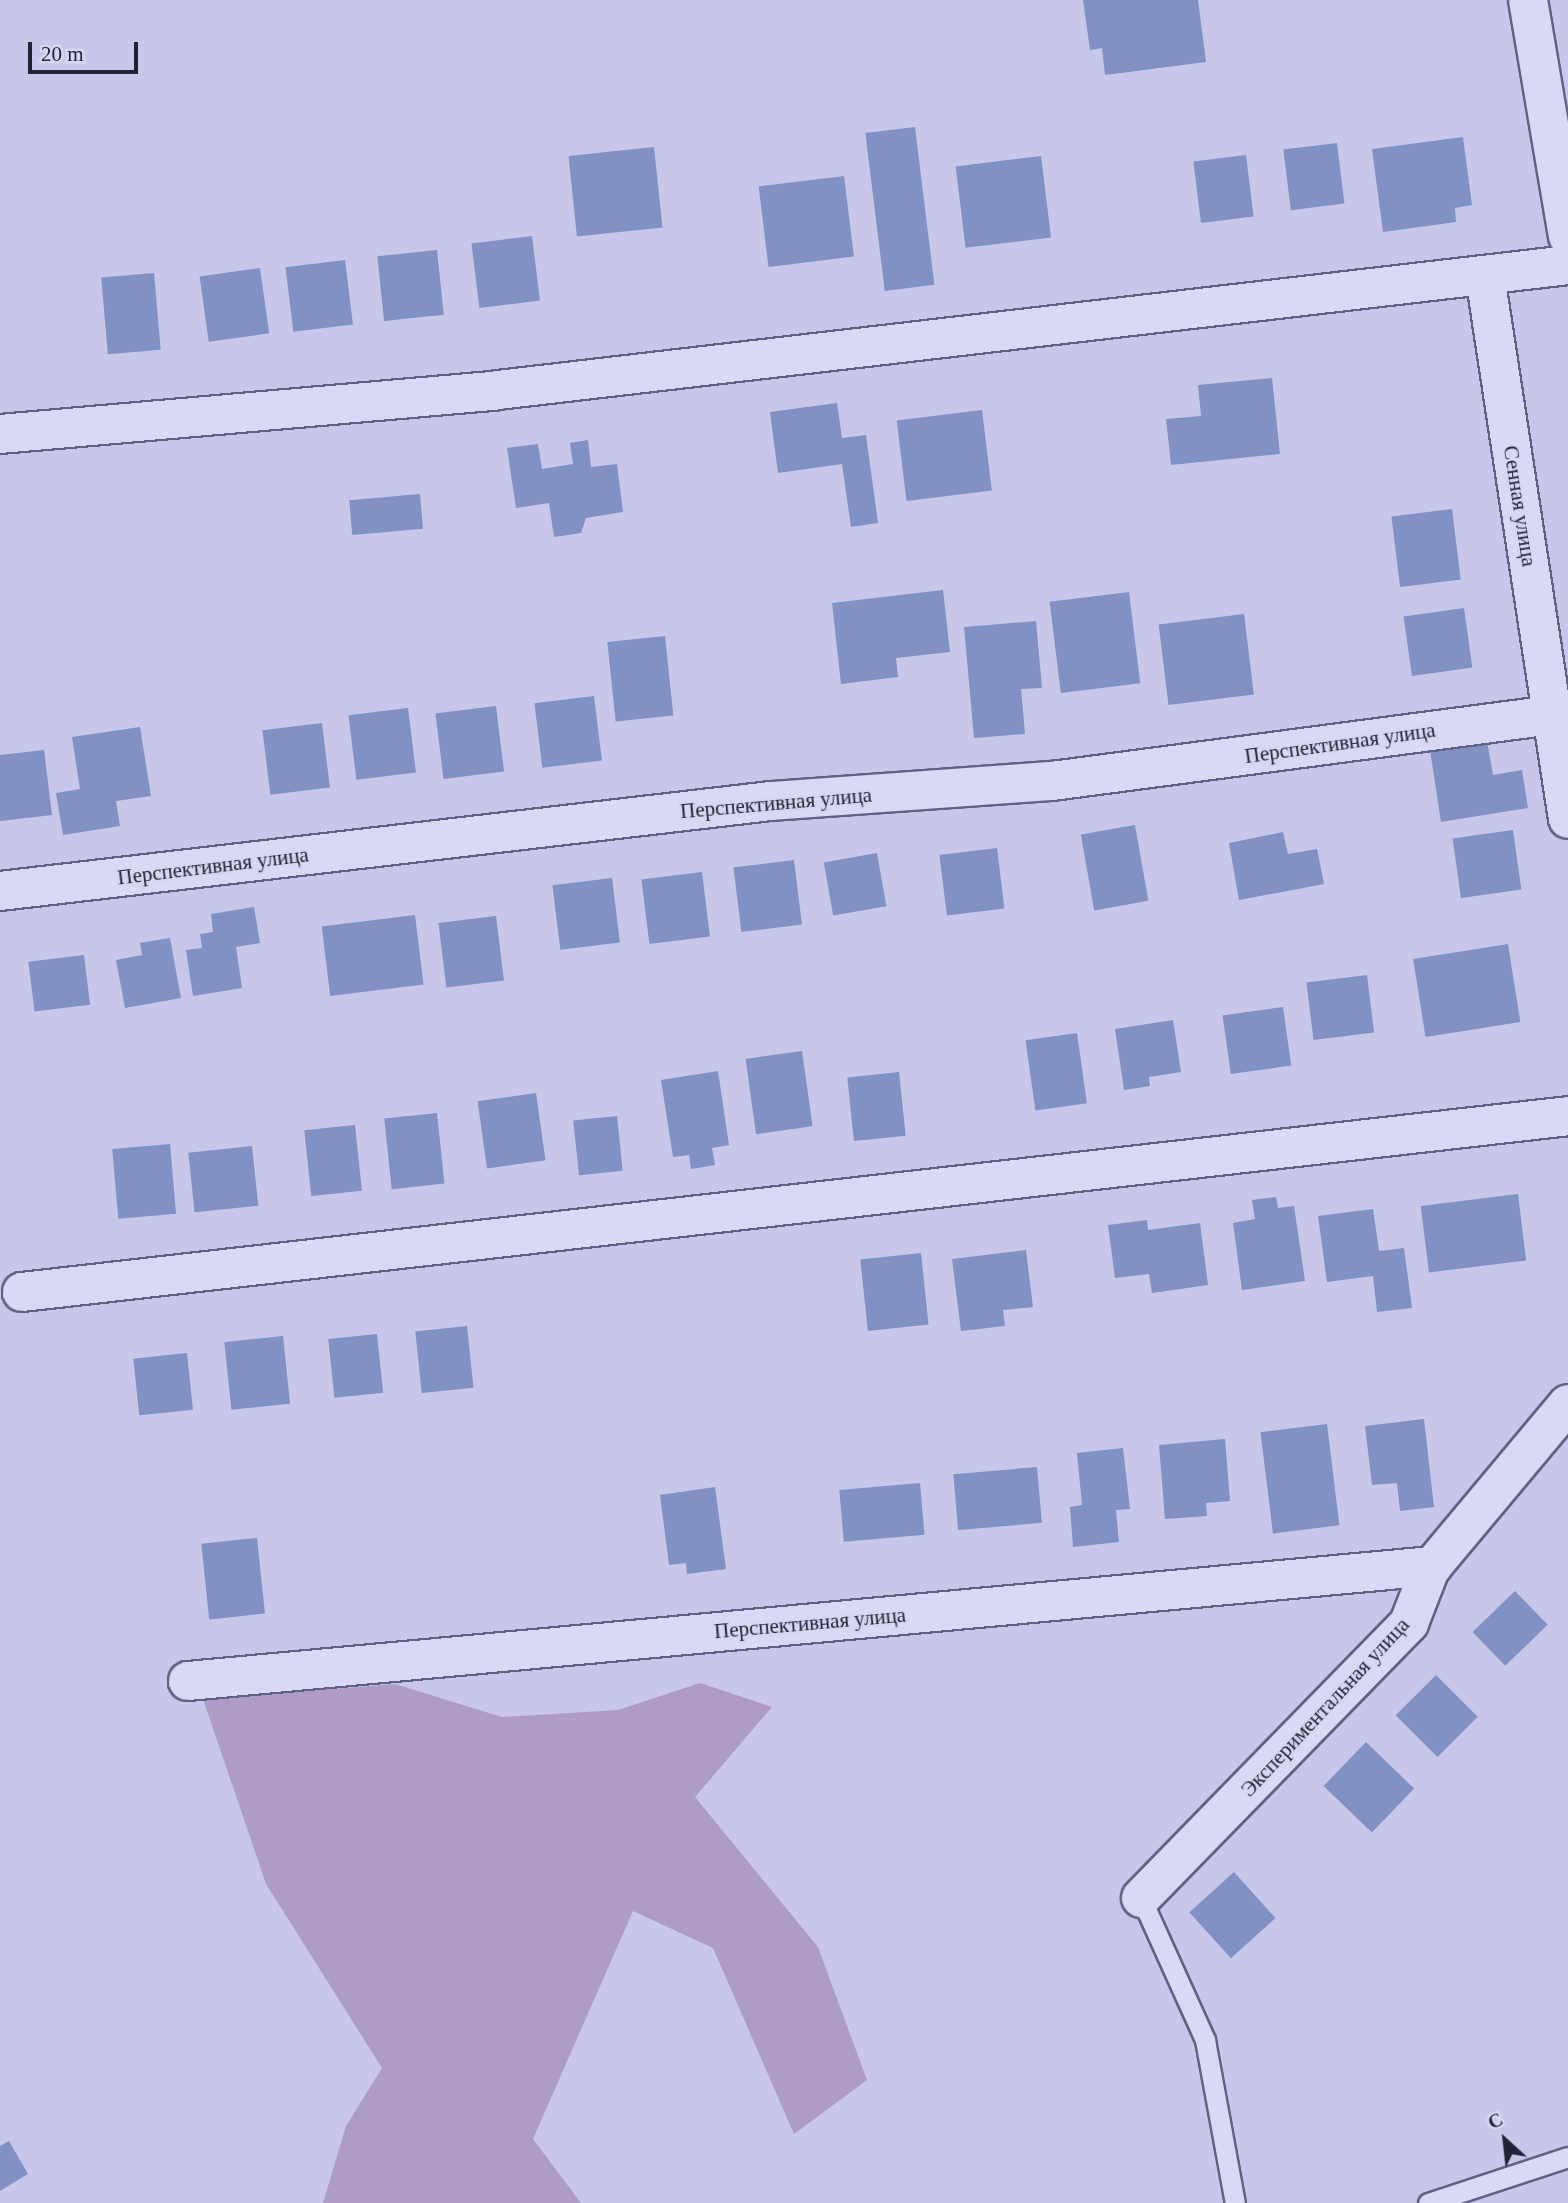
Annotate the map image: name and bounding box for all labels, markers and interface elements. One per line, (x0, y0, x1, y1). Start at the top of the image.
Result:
scale bar (32, 28, 142, 72)
text: 20 m (41, 42, 84, 66)
street label: Сенная улица (1498, 444, 1542, 568)
street label: Перспективная улица (1243, 717, 1437, 769)
street label: Перспективная улица (679, 782, 873, 824)
street label: Перспективная улица (116, 842, 310, 890)
street label: Перспективная улица (713, 1602, 907, 1644)
street label: Экспериментальная улица (1236, 1612, 1414, 1802)
north arrow (1470, 2105, 1540, 2175)
text: С (1484, 2108, 1506, 2133)

